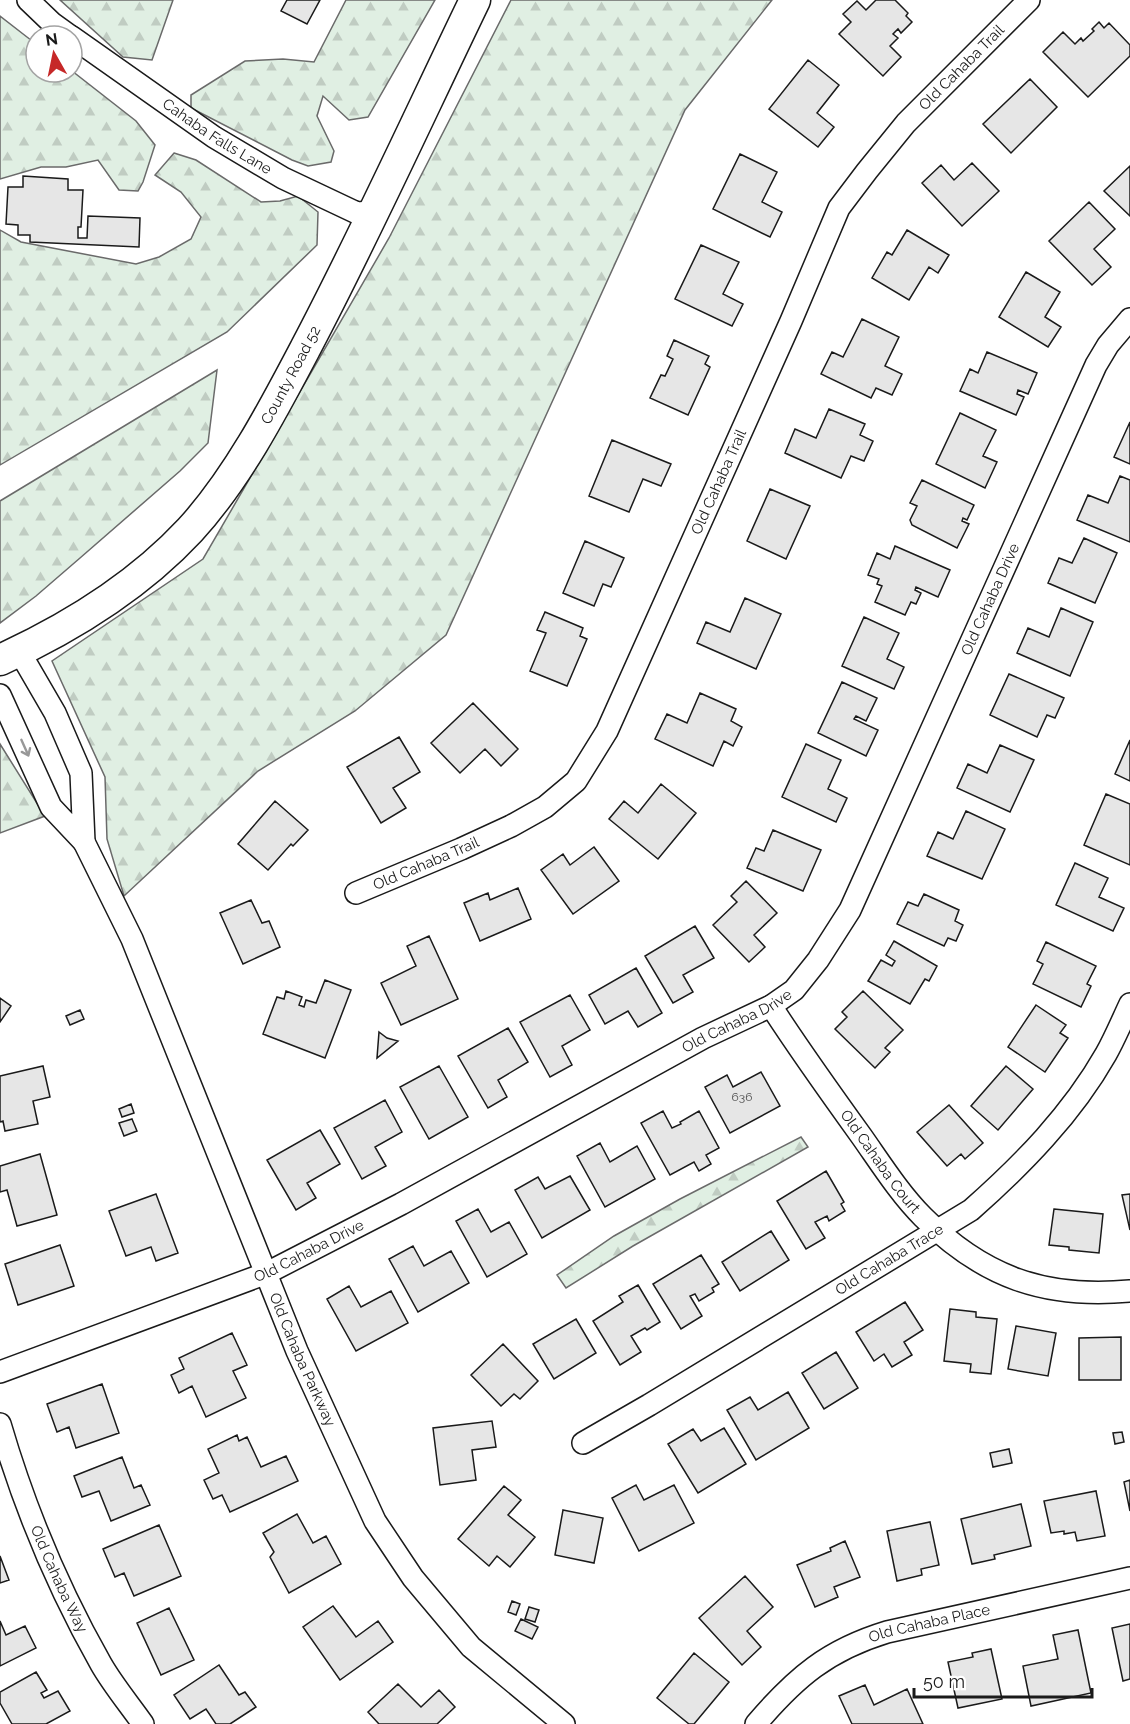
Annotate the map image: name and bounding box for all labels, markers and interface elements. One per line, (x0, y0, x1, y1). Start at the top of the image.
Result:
street label: Old Cahaba Trail (915, 20, 1009, 114)
north arrow (24, 24, 84, 84)
text: N (44, 29, 59, 50)
street label: Cahaba Falls Lane (159, 95, 275, 178)
street label: County Road 52 (257, 323, 325, 428)
street label: Old Cahaba Trail (687, 426, 751, 537)
street label: Old Cahaba Drive (957, 540, 1023, 658)
one-way arrow (20, 738, 31, 756)
street label: Old Cahaba Trail (370, 833, 483, 894)
street label: Old Cahaba Drive (679, 985, 795, 1057)
house number: 636 (732, 1090, 752, 1104)
street label: Old Cahaba Court (836, 1106, 924, 1217)
street label: Old Cahaba Drive (251, 1216, 367, 1286)
street label: Old Cahaba Trace (832, 1220, 947, 1299)
street label: Old Cahaba Parkway (266, 1290, 339, 1429)
street label: Old Cahaba Way (27, 1523, 91, 1636)
street label: Old Cahaba Place (866, 1600, 992, 1646)
scale bar (914, 1661, 1092, 1699)
text: 50 m (923, 1671, 965, 1692)

